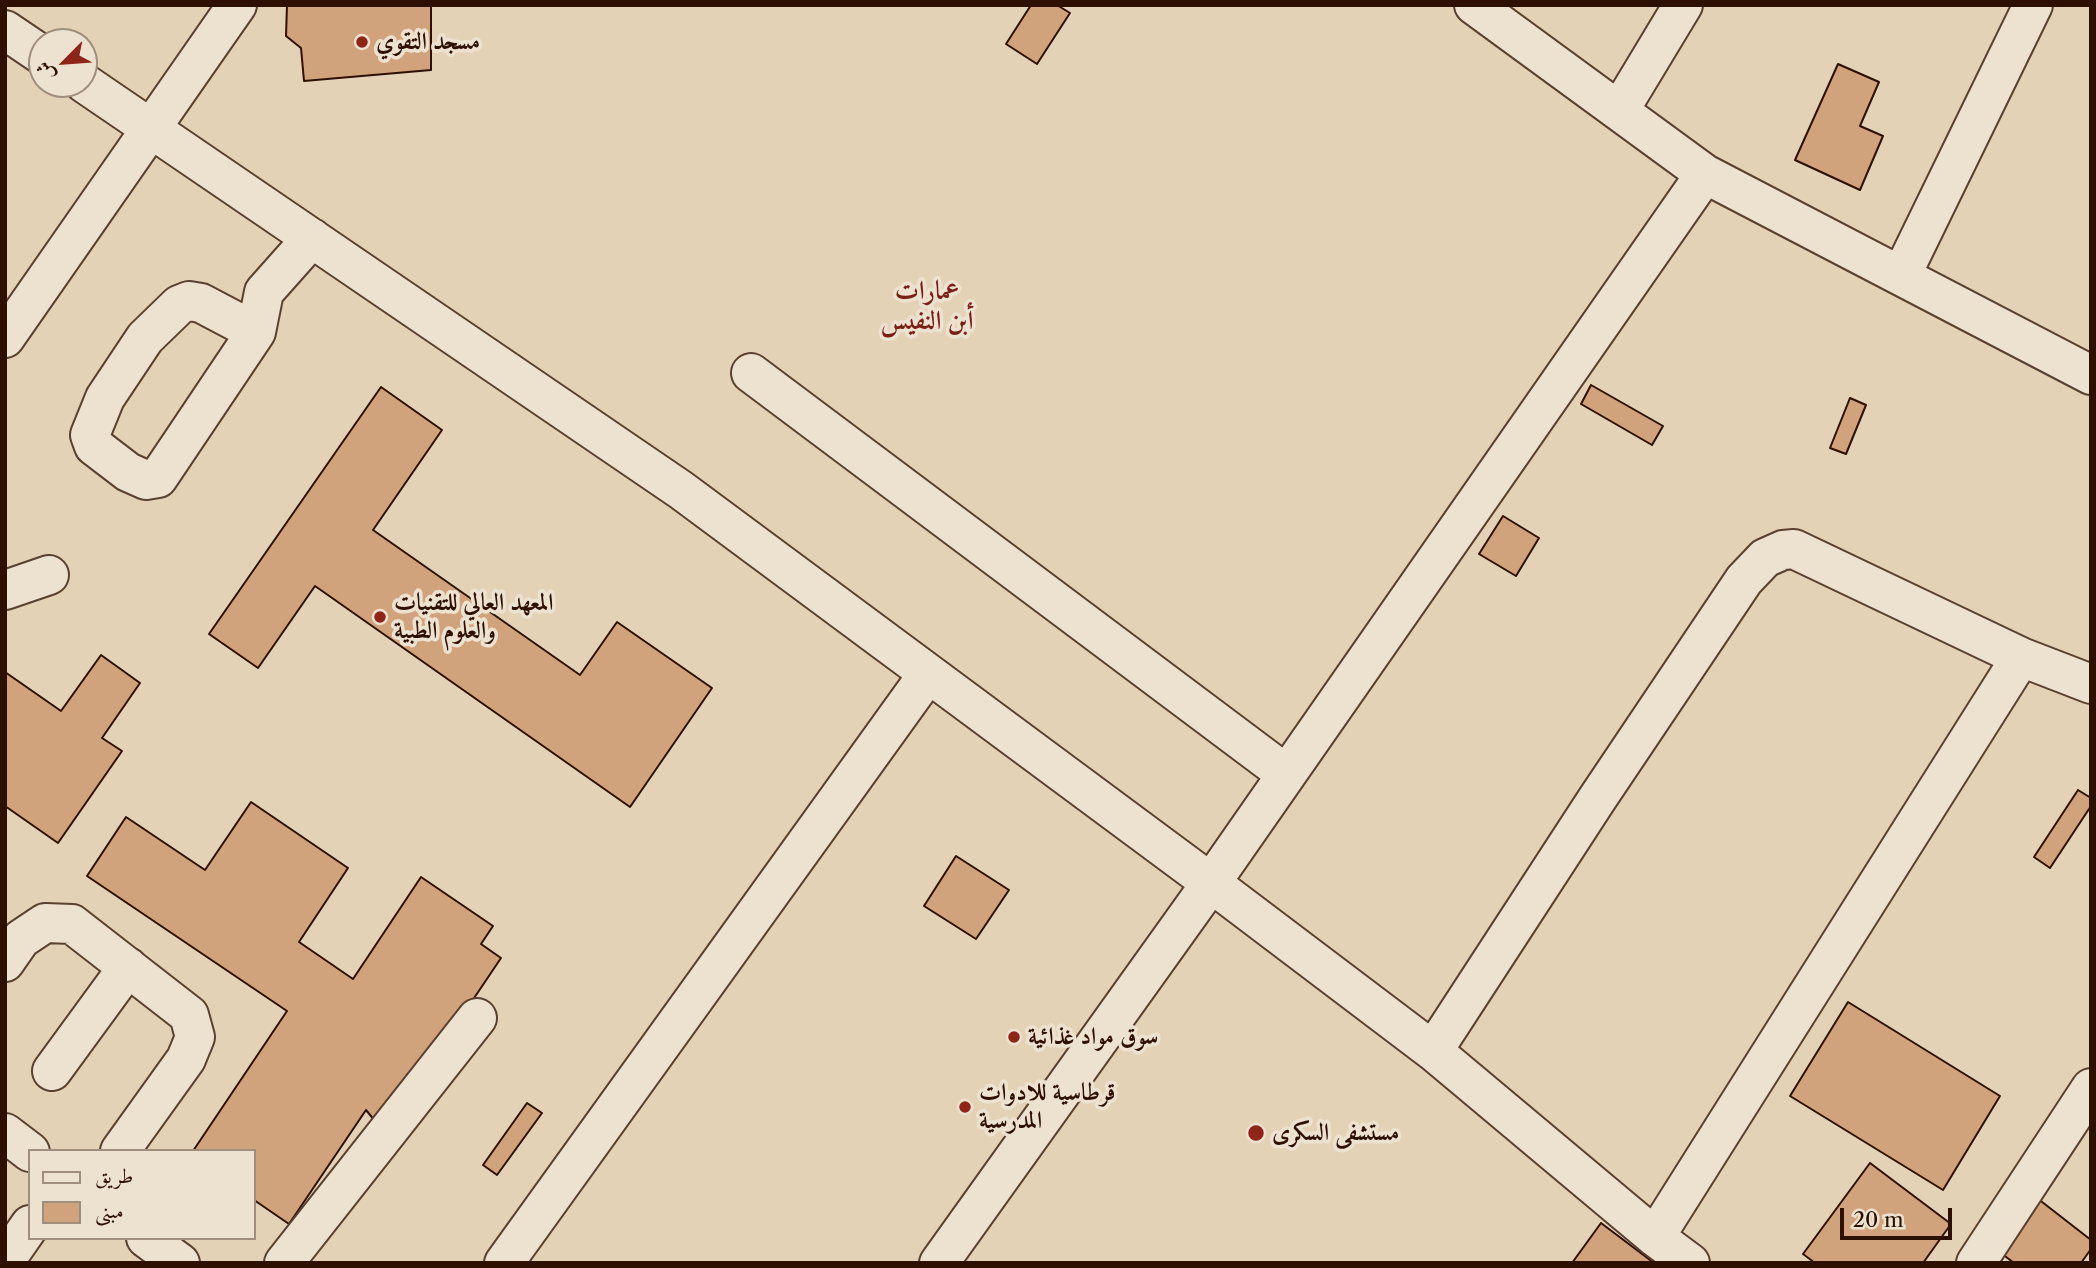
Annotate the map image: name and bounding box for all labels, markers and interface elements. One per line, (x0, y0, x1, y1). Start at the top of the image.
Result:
north arrow (28, 28, 98, 98)
place label: مسجد التقوي (376, 28, 480, 56)
marker: مسجد التقوي (354, 34, 370, 50)
text: ش (31, 58, 60, 85)
district label: عمارات أبن النفيس (881, 275, 973, 336)
place label: المعهد العالي للتقنيات والعلوم الطبية (394, 589, 553, 645)
marker: المعهد العالي للتقنيات والعلوم الطبية (372, 609, 388, 625)
place label: سوق مواد غذائية (1028, 1023, 1158, 1051)
marker: سوق مواد غذائية (1006, 1029, 1022, 1045)
place label: قرطاسية للادوات المدرسية (979, 1079, 1116, 1135)
marker: قرطاسية للادوات المدرسية (957, 1099, 973, 1115)
place label: مستشفى السكرى (1272, 1119, 1399, 1147)
marker: مستشفى السكرى (1246, 1123, 1266, 1143)
legend (28, 1149, 256, 1240)
text: طريق (95, 1163, 133, 1188)
scale bar (1844, 1194, 1956, 1238)
text: مبنى (95, 1198, 124, 1223)
text: 20 m (1853, 1207, 1904, 1232)

